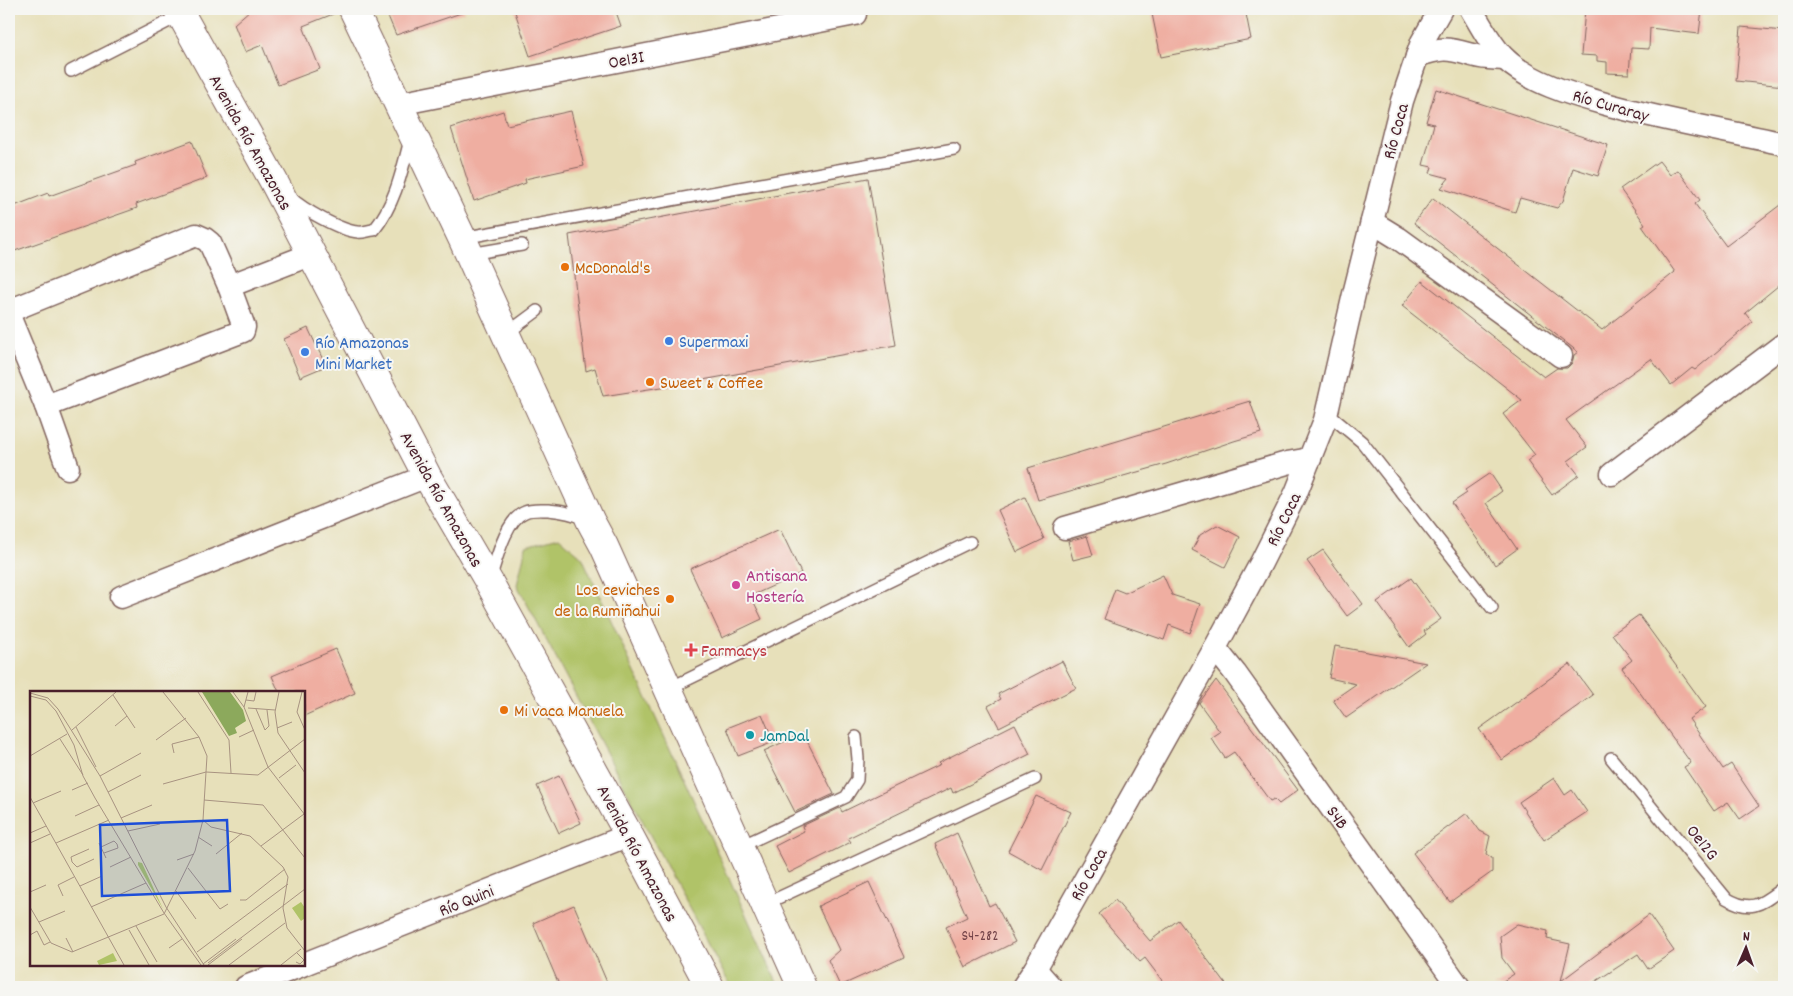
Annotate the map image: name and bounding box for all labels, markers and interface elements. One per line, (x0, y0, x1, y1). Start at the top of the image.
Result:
street label: Oe13I (607, 46, 647, 77)
street label: Avenida Río Amazonas (201, 71, 297, 216)
street label: Río Curaray (1569, 85, 1652, 130)
street label: Río Coca (1378, 100, 1417, 162)
place label: McDonald's (575, 257, 651, 282)
marker: McDonald's (559, 261, 571, 273)
place label: Supermaxi (679, 331, 748, 356)
place label: Río Amazonas Mini Market (315, 332, 409, 378)
marker: Supermaxi (663, 335, 675, 347)
marker: Río Amazonas Mini Market (299, 346, 311, 358)
place label: Sweet & Coffee (660, 372, 763, 397)
marker: Sweet & Coffee (644, 376, 656, 388)
street label: Avenida Río Amazonas (392, 428, 488, 573)
street label: Río Coca (1262, 489, 1309, 551)
place label: Antisana Hostería (746, 565, 807, 611)
place label: Los ceviches de la Rumiñahui (554, 579, 660, 625)
marker: Antisana Hostería (730, 579, 742, 591)
marker: Los ceviches de la Rumiñahui (664, 593, 676, 605)
place label: Farmacys (701, 640, 767, 665)
marker: Farmacys (685, 644, 697, 656)
inset map (30, 691, 305, 966)
place label: Mi vaca Manuela (514, 700, 624, 725)
marker: Mi vaca Manuela (498, 704, 510, 716)
place label: JamDal (760, 725, 810, 750)
marker: JamDal (744, 729, 756, 741)
street label: Avenida Río Amazonas (589, 781, 682, 927)
street label: S4B (1319, 801, 1353, 835)
street label: Oe12G (1679, 820, 1723, 867)
street label: Río Coca (1065, 844, 1115, 906)
street label: Río Quini (436, 880, 498, 925)
north arrow (1720, 924, 1770, 974)
house number: S4-282 (961, 926, 999, 948)
text: N (1743, 927, 1750, 947)

